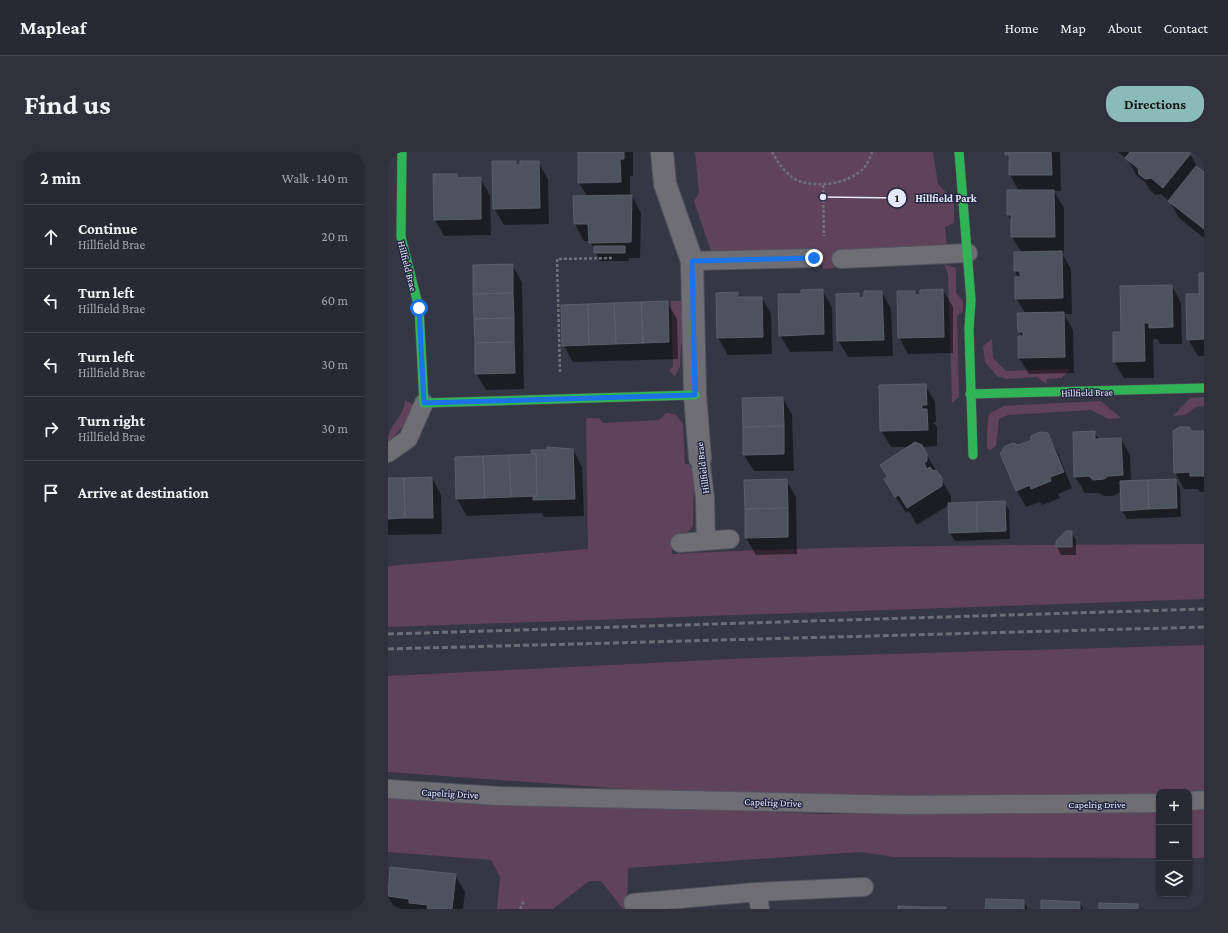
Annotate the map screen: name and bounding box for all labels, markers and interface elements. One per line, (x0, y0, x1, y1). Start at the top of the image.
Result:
text: Mapleaf (20, 17, 86, 38)
text: Home (1005, 20, 1038, 36)
text: Map (1060, 20, 1086, 36)
text: About (1108, 20, 1142, 36)
text: Contact (1164, 20, 1208, 36)
button: Directions (1106, 86, 1204, 122)
text: Find us (24, 89, 111, 120)
text: 2 min (40, 169, 81, 188)
text: Walk · 140 m (282, 171, 348, 186)
callout: Hillfield Park (887, 187, 985, 210)
text: 1 (895, 191, 900, 205)
text: Hillfield Park (915, 192, 978, 204)
text: Continue (78, 221, 137, 237)
icon: ahead (40, 226, 62, 248)
text: 20 m (322, 229, 348, 244)
text: Hillfield Brae (78, 237, 145, 252)
street label: Hillfield Brae (396, 240, 419, 293)
route end (805, 249, 823, 267)
text: Turn left (78, 285, 134, 301)
icon: left (40, 290, 62, 312)
text: 60 m (321, 293, 348, 308)
route start (410, 299, 428, 317)
text: Hillfield Brae (78, 301, 145, 316)
text: Turn left (78, 349, 134, 365)
icon: left (40, 354, 62, 376)
text: 30 m (322, 357, 348, 372)
text: Hillfield Brae (78, 365, 145, 380)
street label: Hillfield Brae (1061, 387, 1114, 398)
text: Turn right (78, 413, 145, 429)
icon: right (40, 418, 62, 440)
text: 30 m (322, 421, 348, 436)
text: Hillfield Brae (78, 429, 145, 444)
street label: Hillfield Brae (694, 441, 711, 494)
icon: arrive (40, 482, 62, 504)
text: Arrive at destination (78, 485, 209, 501)
street label: Capelrig Drive (421, 787, 480, 801)
map controls (1156, 789, 1192, 897)
button: + (1156, 789, 1192, 825)
street label: Capelrig Drive (744, 796, 802, 809)
street label: Capelrig Drive (1068, 799, 1126, 810)
button: − (1156, 825, 1192, 861)
button: layers (1156, 861, 1192, 897)

